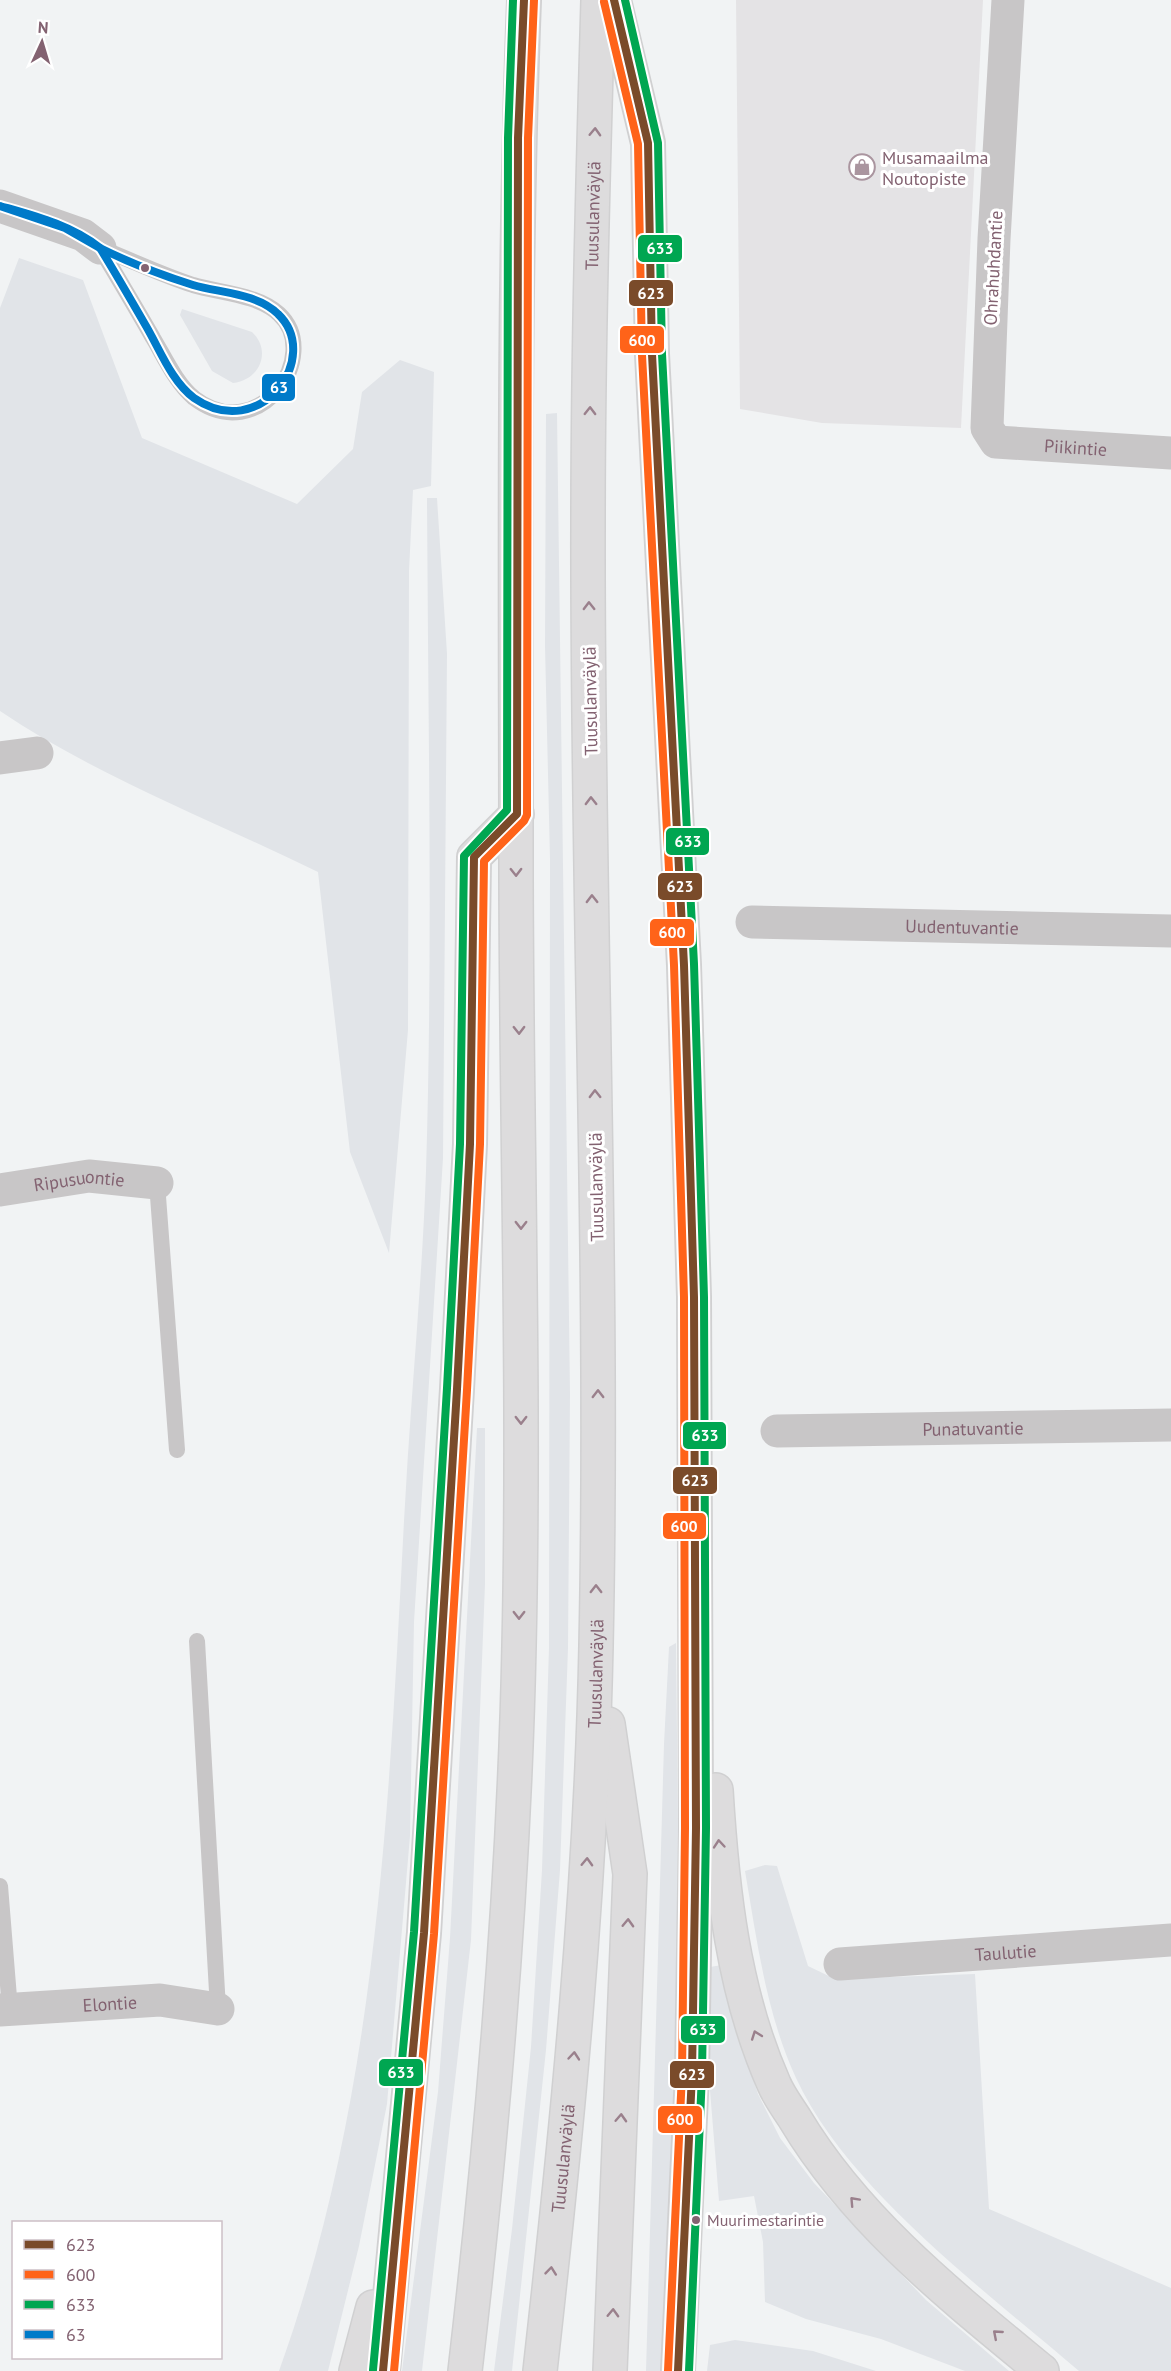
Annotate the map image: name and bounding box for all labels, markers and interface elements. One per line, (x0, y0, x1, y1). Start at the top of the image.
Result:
north arrow (12, 12, 72, 72)
text: N (37, 17, 49, 37)
one-way arrow (588, 128, 601, 137)
place label: Musamaailma Noutopiste (882, 146, 989, 190)
shop icon: Musamaailma Noutopiste (847, 152, 877, 182)
street label: Tuusulanväylä (579, 161, 605, 270)
street label: Ohrahuhdantie (979, 210, 1007, 326)
line badge: 633 (637, 234, 683, 263)
text: 633 (646, 238, 674, 258)
unlabelled marker (139, 262, 151, 274)
line badge: 623 (628, 279, 674, 307)
text: 623 (637, 283, 665, 303)
line badge: 600 (619, 325, 665, 354)
text: 600 (628, 330, 656, 350)
line badge: 63 (261, 373, 296, 402)
text: 63 (270, 377, 288, 397)
one-way arrow (584, 406, 596, 415)
street label: Piikintie (1043, 434, 1108, 460)
one-way arrow (583, 601, 595, 610)
street label: Tuusulanväylä (578, 646, 602, 756)
one-way arrow (585, 796, 597, 805)
line badge: 633 (665, 827, 710, 856)
text: 633 (674, 831, 702, 851)
one-way arrow (510, 868, 522, 877)
line badge: 623 (657, 872, 703, 901)
text: 623 (666, 876, 694, 896)
one-way arrow (586, 895, 598, 904)
street label: Uudentuvantie (905, 914, 1019, 939)
line badge: 600 (649, 918, 695, 947)
text: 600 (658, 922, 686, 942)
one-way arrow (512, 1025, 525, 1034)
one-way arrow (589, 1089, 601, 1098)
street label: Tuusulanväylä (584, 1132, 608, 1242)
street label: Ripusuontie (32, 1164, 126, 1196)
one-way arrow (515, 1220, 527, 1229)
one-way arrow (592, 1389, 604, 1398)
one-way arrow (515, 1415, 527, 1424)
street label: Punatuvantie (922, 1416, 1024, 1440)
line badge: 633 (682, 1421, 727, 1450)
text: 633 (691, 1425, 719, 1445)
line badge: 623 (672, 1466, 718, 1495)
text: 623 (681, 1470, 709, 1490)
line badge: 600 (662, 1512, 707, 1540)
text: 600 (670, 1516, 698, 1536)
one-way arrow (590, 1584, 602, 1593)
one-way arrow (513, 1610, 526, 1619)
street label: Tuusulanväylä (582, 1619, 608, 1728)
one-way arrow (713, 1839, 726, 1848)
one-way arrow (581, 1857, 594, 1866)
one-way arrow (622, 1918, 635, 1927)
street label: Taulutie (974, 1938, 1037, 1966)
street label: Elontie (82, 1990, 138, 2016)
line badge: 633 (680, 2015, 726, 2044)
text: 633 (689, 2019, 717, 2039)
one-way arrow (750, 2030, 763, 2041)
one-way arrow (567, 2052, 580, 2061)
line badge: 633 (378, 2058, 424, 2087)
line badge: 623 (669, 2060, 715, 2089)
text: 633 (387, 2062, 415, 2082)
text: 623 (678, 2064, 706, 2084)
street label: Tuusulanväylä (546, 2103, 579, 2214)
line badge: 600 (657, 2105, 703, 2134)
text: 600 (666, 2109, 694, 2129)
one-way arrow (614, 2113, 627, 2122)
one-way arrow (851, 2198, 862, 2209)
place label: Muurimestarintie (707, 2210, 824, 2230)
marker: Muurimestarintie (690, 2214, 702, 2226)
legend (12, 2221, 222, 2359)
text: 623 (66, 2233, 95, 2256)
text: 600 (66, 2263, 96, 2286)
one-way arrow (544, 2267, 557, 2276)
text: 633 (66, 2293, 95, 2316)
one-way arrow (606, 2308, 619, 2317)
text: 63 (66, 2323, 86, 2346)
one-way arrow (993, 2330, 1004, 2341)

